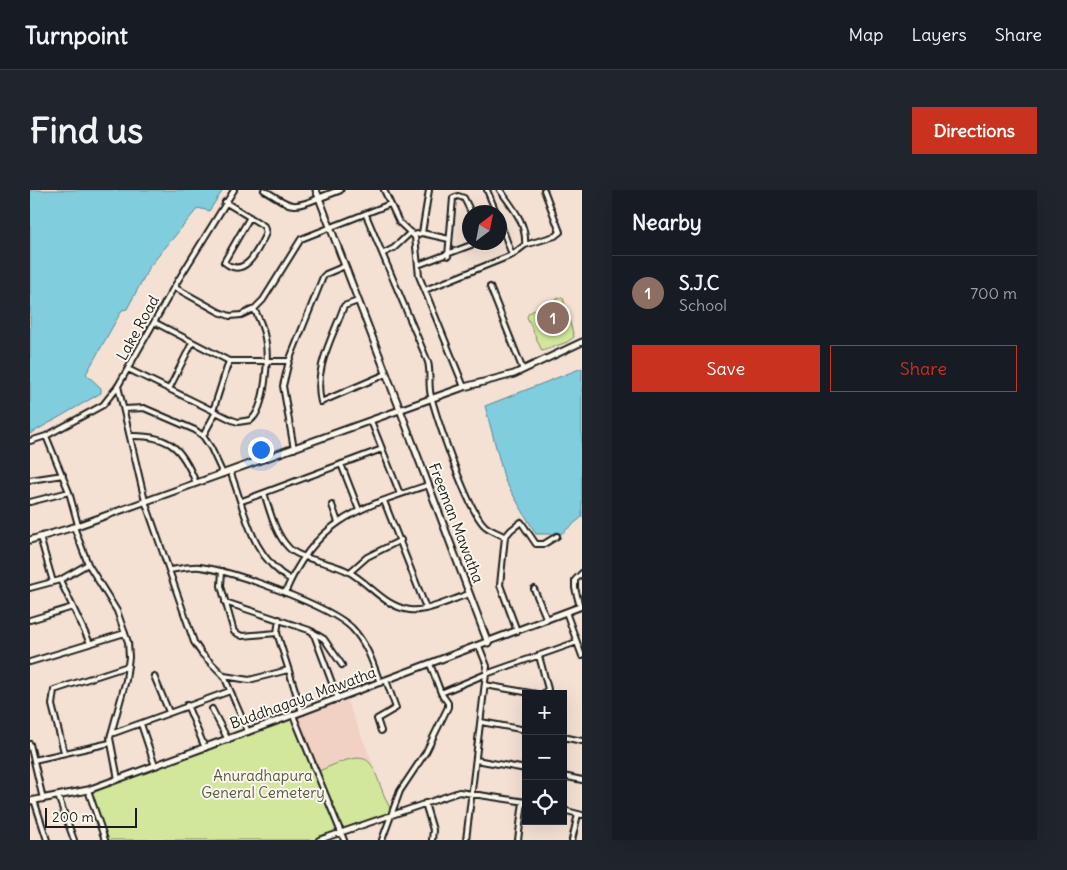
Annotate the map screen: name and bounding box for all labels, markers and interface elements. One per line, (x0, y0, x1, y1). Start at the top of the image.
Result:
text: Turnpoint (25, 20, 128, 50)
text: Map (848, 23, 883, 46)
text: Layers (911, 23, 967, 46)
text: Share (995, 23, 1042, 46)
button: Directions (912, 107, 1037, 154)
text: Find us (30, 108, 143, 152)
north arrow (462, 205, 507, 250)
text: Nearby (632, 209, 702, 236)
text: S.J.C (679, 271, 719, 295)
text: 1 (645, 283, 651, 303)
text: 700 m (970, 283, 1017, 303)
street label: Lake Road (112, 292, 163, 363)
text: School (679, 295, 727, 315)
pin: 1 (537, 299, 569, 337)
button: Save (632, 345, 820, 392)
button: Share (830, 345, 1017, 392)
your location (248, 437, 274, 463)
street label: Freeman Mawatha (425, 460, 488, 586)
street label: Buddhagaya Mawatha (227, 662, 379, 733)
map controls (522, 690, 567, 825)
button: + (522, 690, 567, 735)
button: − (522, 735, 567, 780)
park label: Anuradhapura General Cemetery (201, 766, 325, 802)
button: locate (522, 780, 567, 825)
scale bar (45, 805, 138, 828)
text: 200 m (52, 808, 94, 826)

